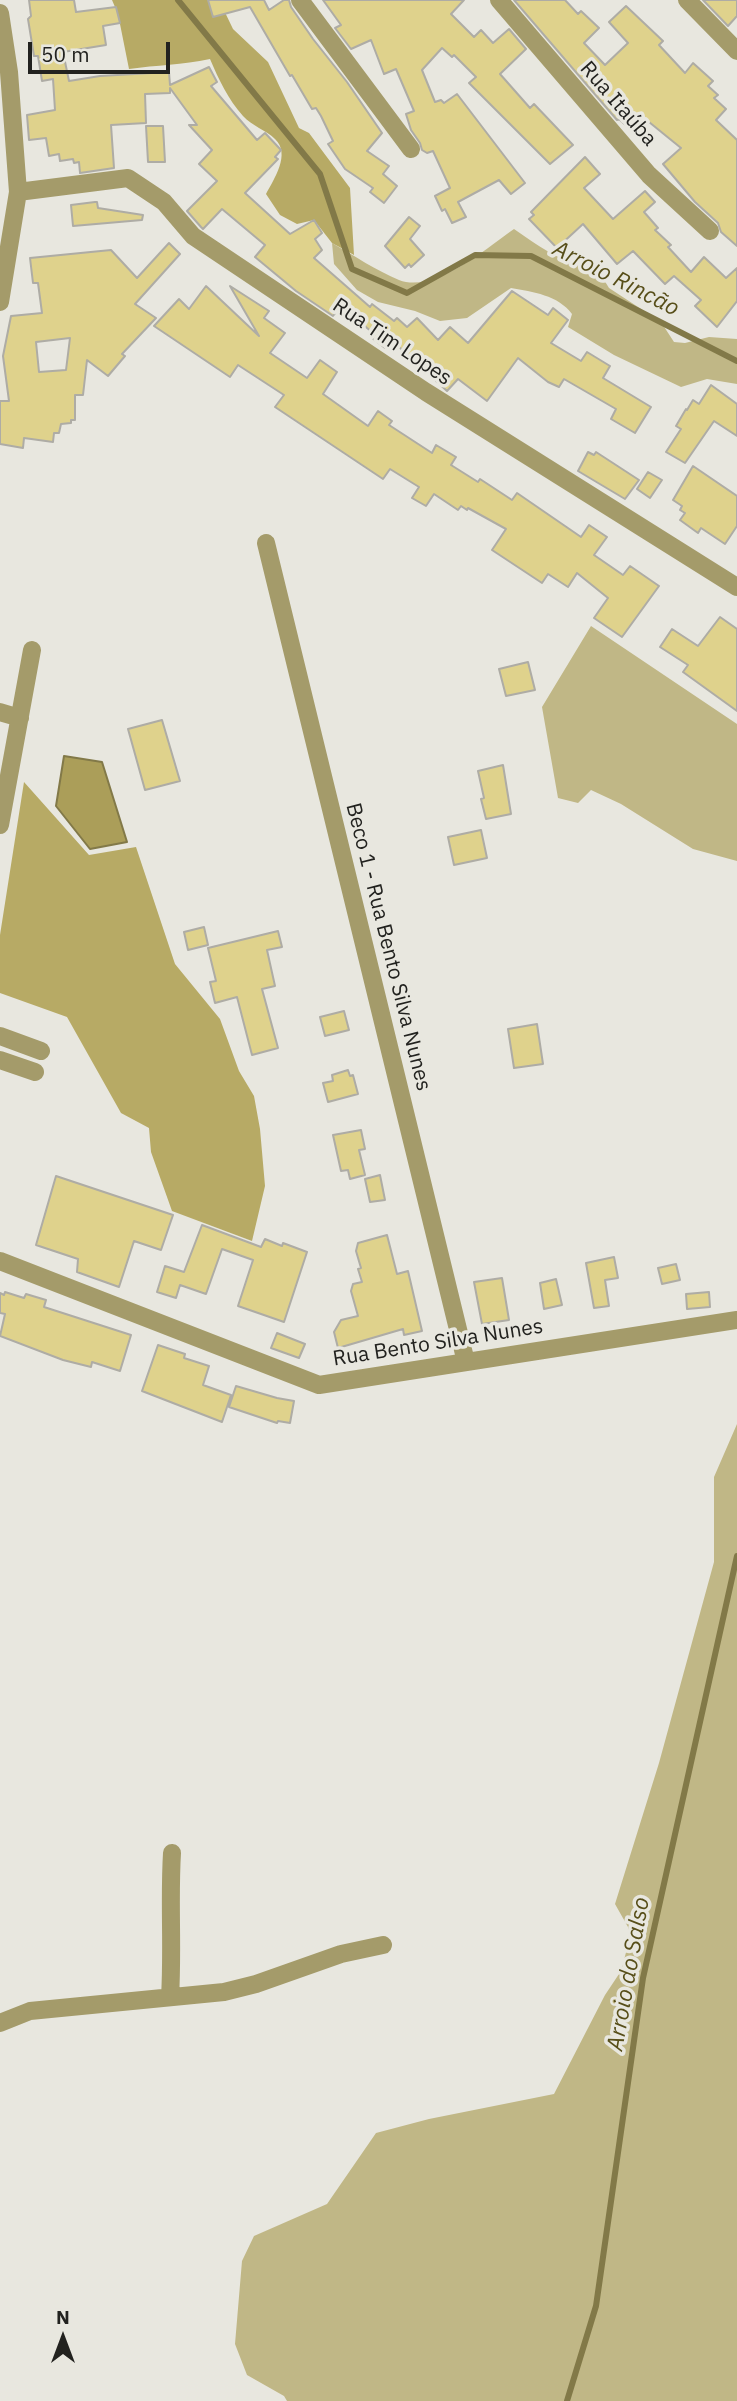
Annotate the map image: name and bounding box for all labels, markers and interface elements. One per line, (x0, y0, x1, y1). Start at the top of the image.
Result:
scale bar (32, 28, 173, 72)
text: 50 m (41, 40, 90, 68)
street label: Rua Itaúba (574, 57, 662, 151)
water label: Arroio Rincão (548, 235, 684, 323)
street label: Rua Tim Lopes (328, 293, 456, 391)
street label: Beco 1 - Rua Bento Silva Nunes (340, 800, 436, 1094)
street label: Rua Bento Silva Nunes (331, 1314, 545, 1372)
water label: Arroio do Salso (602, 1895, 656, 2053)
north arrow (28, 2303, 98, 2373)
text: N (56, 2305, 70, 2329)

